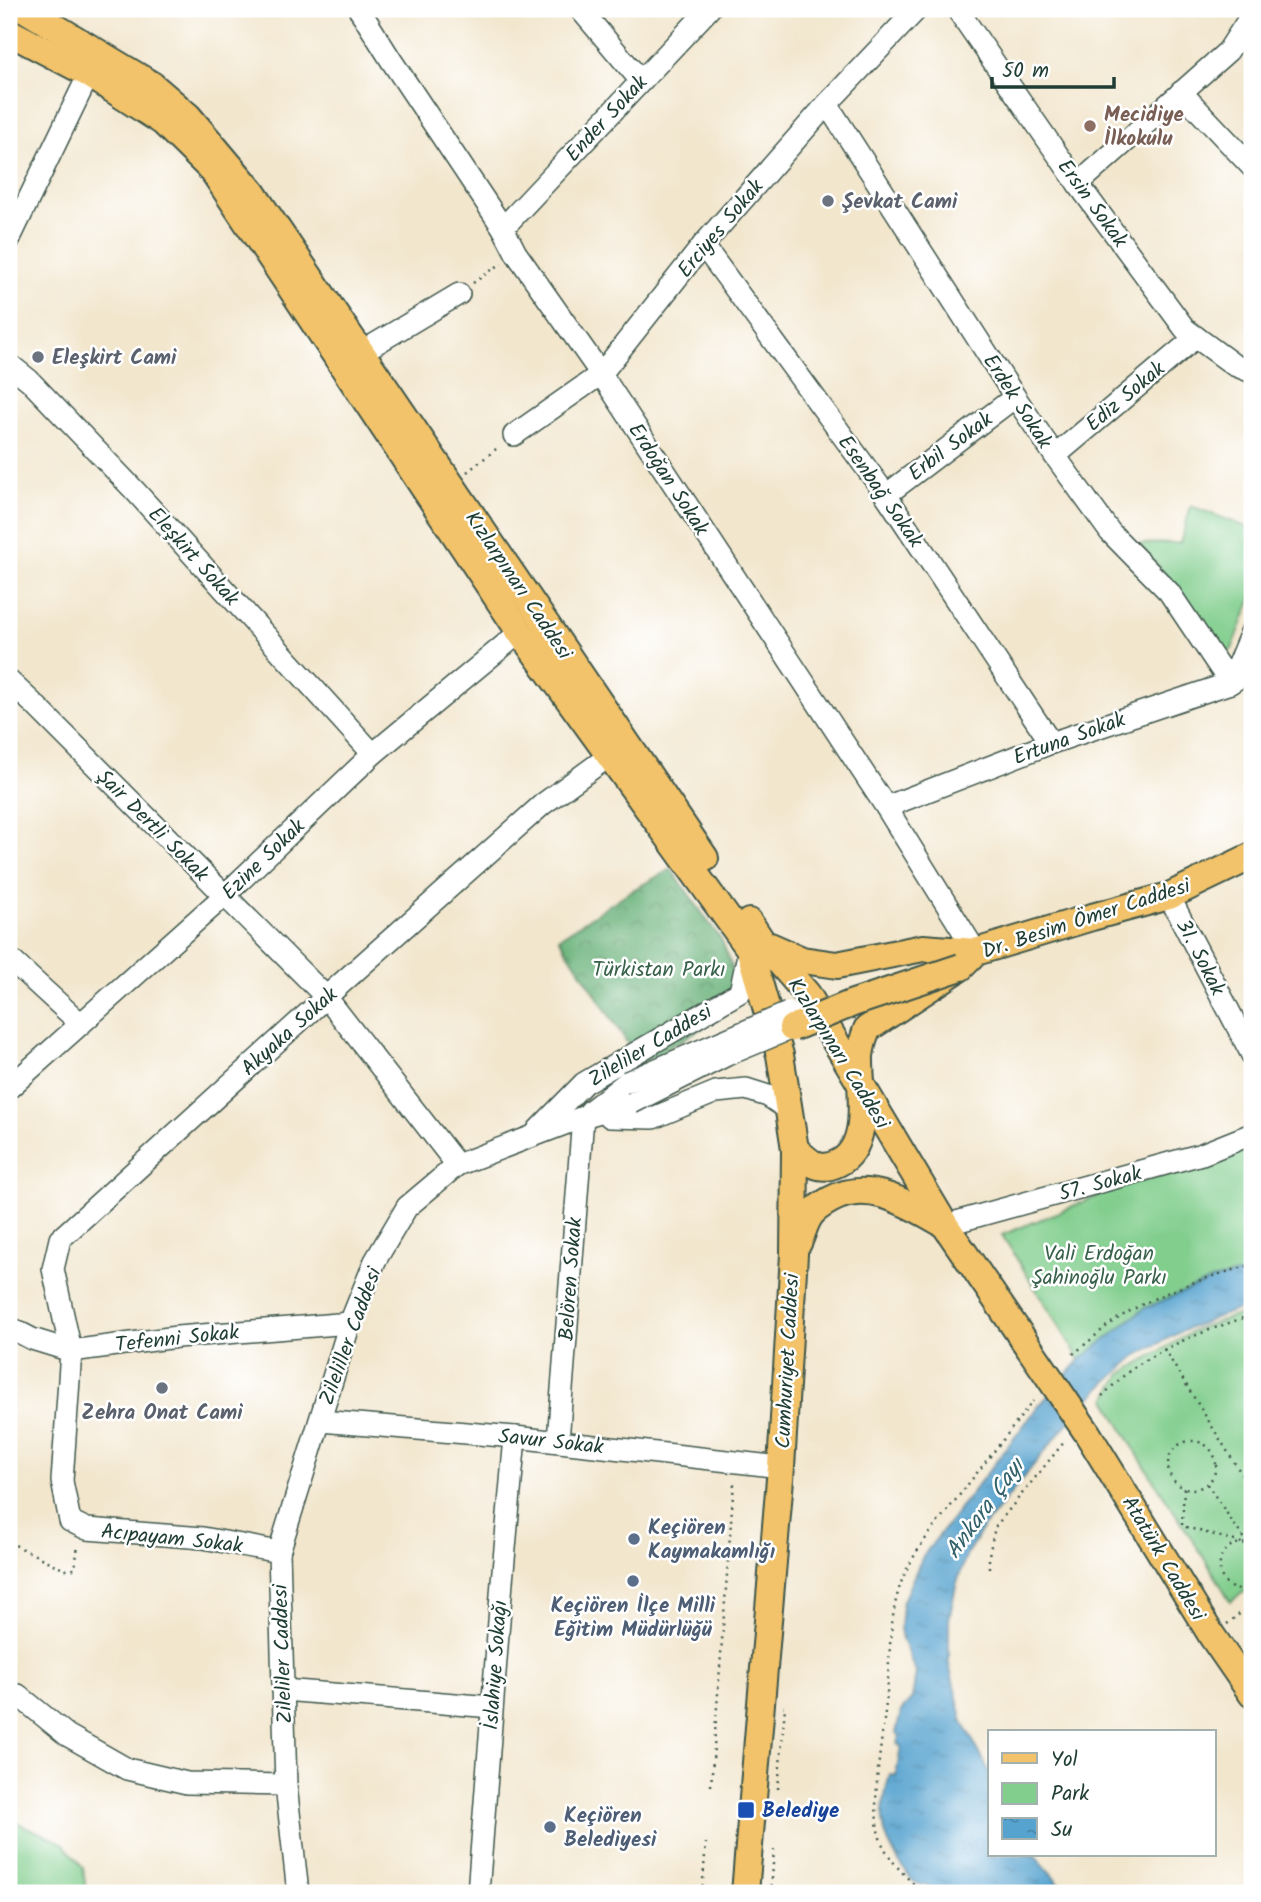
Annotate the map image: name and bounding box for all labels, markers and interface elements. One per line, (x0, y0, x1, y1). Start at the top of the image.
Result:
scale bar (992, 46, 1114, 90)
text: 50 m (1002, 55, 1049, 88)
street label: Ender Sokak (558, 68, 656, 170)
place label: Mecidiye İlkokulu (1104, 99, 1184, 156)
marker: Mecidiye İlkokulu (1082, 118, 1098, 134)
street label: Ersin Sokak (1048, 153, 1135, 255)
street label: Erciyes Sokak (670, 172, 773, 286)
place label: Şevkat Cami (842, 186, 958, 219)
marker: Şevkat Cami (820, 193, 836, 209)
place label: Eleşkirt Cami (52, 342, 177, 375)
street label: Erdek Sokak (974, 348, 1060, 456)
marker: Eleşkirt Cami (30, 349, 46, 365)
street label: Ediz Sokak (1079, 354, 1173, 441)
street label: Erbil Sokak (901, 404, 1000, 490)
street label: Erdoğan Sokak (619, 417, 717, 543)
street label: Esenbağ Sokak (829, 429, 931, 555)
street label: Eleşkirt Sokak (139, 500, 247, 614)
street label: Kızlarpınarı Caddesi (456, 505, 580, 668)
street label: Ertuna Sokak (1009, 704, 1130, 775)
street label: Şair Dertli Sokak (88, 762, 216, 890)
street label: Ezine Sokak (215, 811, 314, 909)
street label: Dr. Besim Ömer Caddesi (978, 870, 1196, 969)
street label: 31. Sokak (1166, 914, 1233, 1002)
park label: Türkistan Parkı (592, 954, 726, 987)
street label: Kızlarpınarı Caddesi (778, 972, 898, 1137)
street label: Akyaka Sokak (234, 979, 346, 1085)
street label: Zileliler Caddesi (582, 996, 720, 1096)
street label: 57. Sokak (1055, 1158, 1146, 1211)
street label: Belören Sokak (551, 1216, 592, 1342)
park label: Vali Erdoğan Şahinoğlu Parkı (1031, 1238, 1167, 1295)
street label: Zileliller Caddesi (311, 1262, 392, 1410)
street label: Cumhuriyet Caddesi (767, 1272, 810, 1449)
street label: Tefenni Sokak (114, 1317, 241, 1362)
marker: Zehra Onat Cami (154, 1380, 170, 1396)
place label: Zehra Onat Cami (81, 1397, 243, 1430)
street label: Savur Sokak (497, 1421, 605, 1464)
water label: Ankara Çayı (937, 1450, 1036, 1567)
street label: Atatürk Caddesi (1112, 1490, 1214, 1629)
place label: Keçiören Kaymakamlığı (648, 1512, 775, 1569)
street label: Acıpayam Sokak (99, 1516, 245, 1563)
marker: Keçiören Kaymakamlığı (626, 1531, 642, 1547)
marker: Keçiören İlçe Milli Eğitim Müdürlüğü (625, 1573, 641, 1589)
street label: Zileliler Caddesi (265, 1583, 302, 1724)
place label: Keçiören İlçe Milli Eğitim Müdürlüğü (551, 1590, 716, 1647)
street label: İslahiye Sokağı (475, 1599, 517, 1731)
legend (988, 1730, 1216, 1856)
text: Yol (1051, 1744, 1078, 1777)
text: Park (1051, 1778, 1089, 1811)
place label: Belediye (762, 1795, 839, 1828)
place label: Keçiören Belediyesi (564, 1800, 657, 1857)
marker: Belediye (736, 1800, 756, 1820)
text: Su (1051, 1814, 1072, 1847)
marker: Keçiören Belediyesi (542, 1819, 558, 1835)

